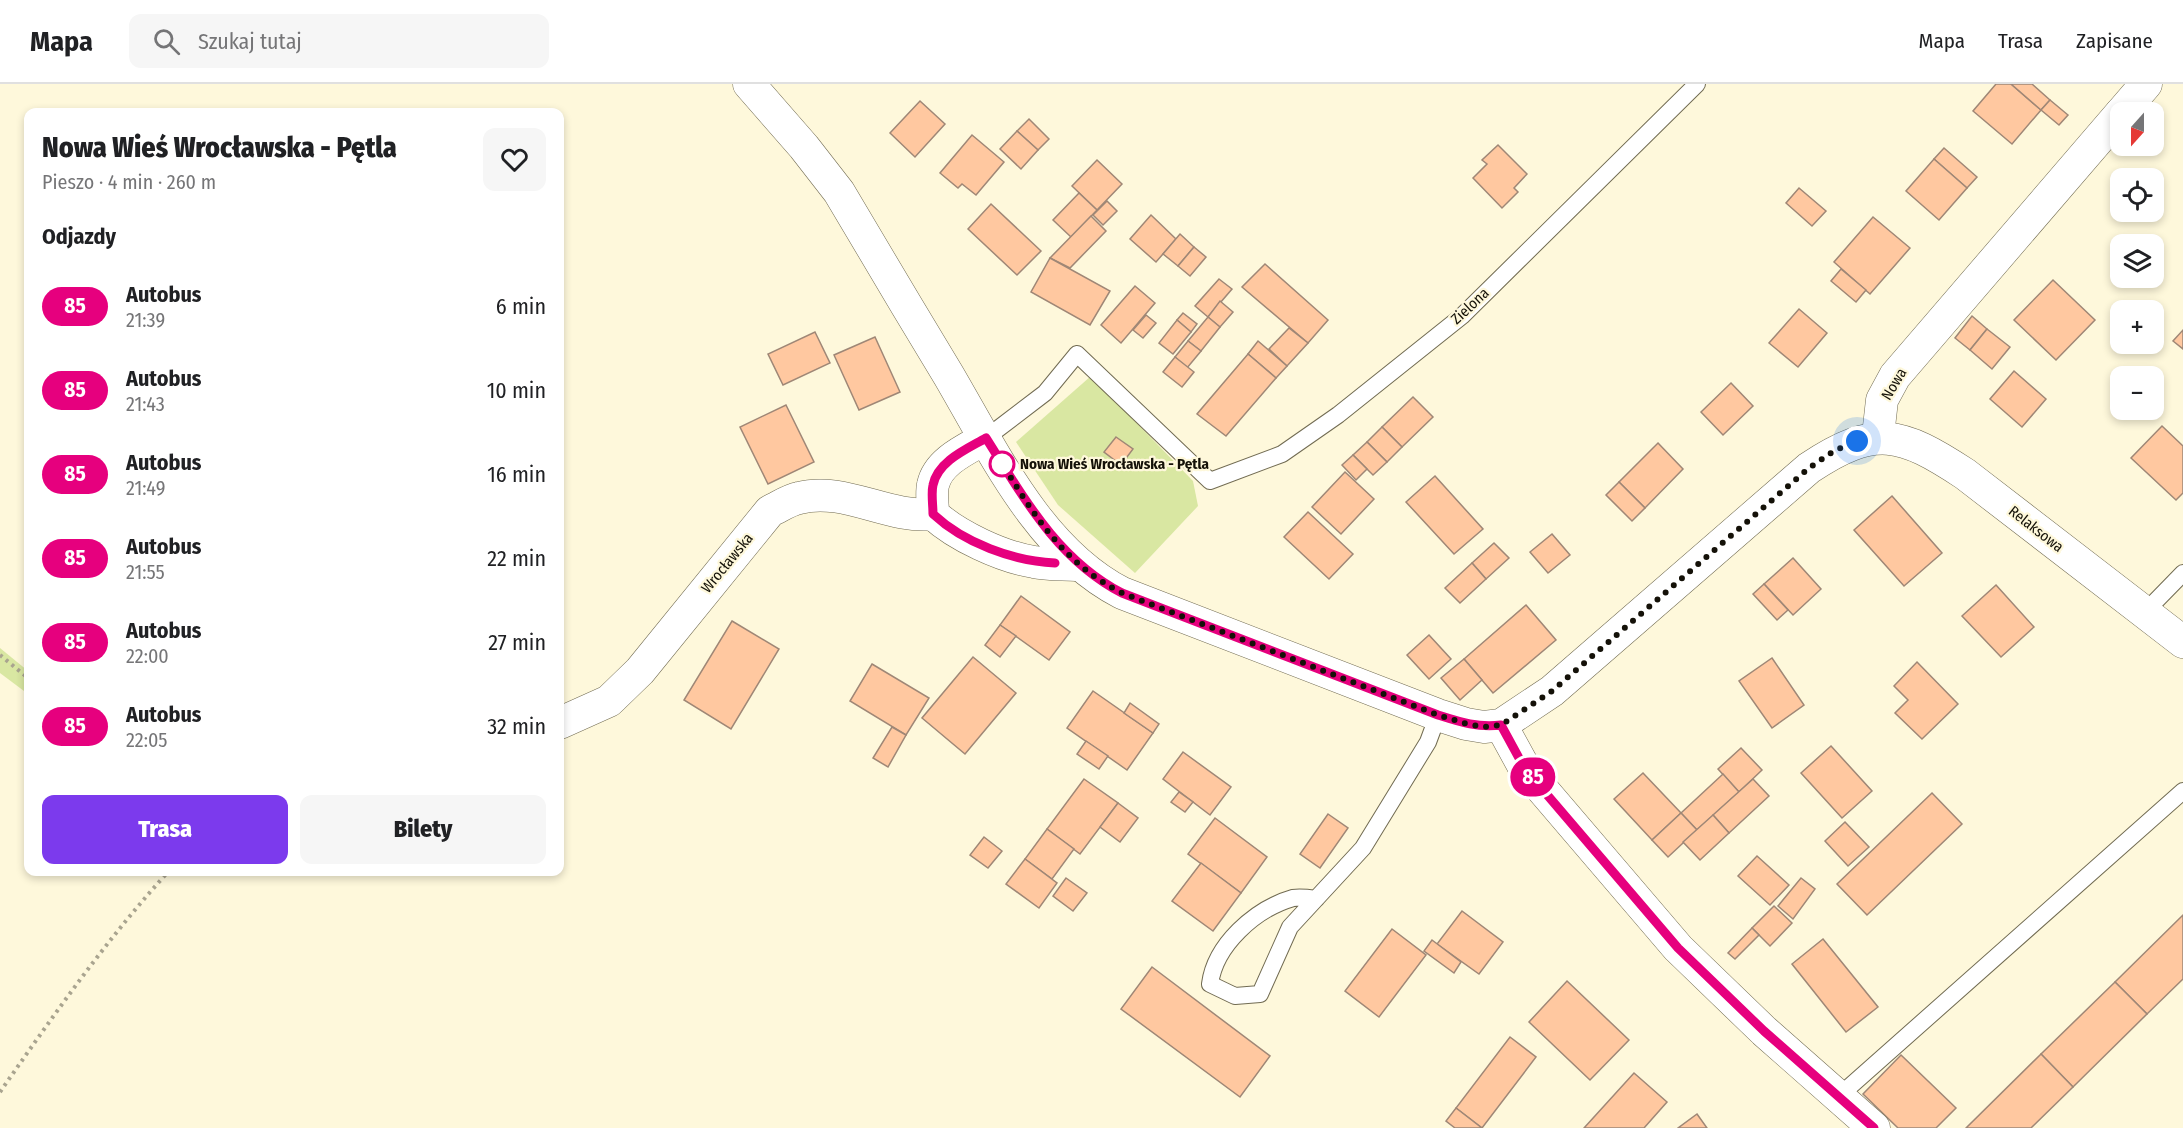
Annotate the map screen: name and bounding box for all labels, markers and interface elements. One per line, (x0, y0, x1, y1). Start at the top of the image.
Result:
search box (129, 14, 549, 68)
text: Mapa (30, 25, 93, 58)
icon: search (150, 25, 183, 58)
text: Szukaj tutaj (198, 28, 302, 55)
text: Mapa (1919, 28, 1965, 54)
text: Trasa (1998, 28, 2043, 54)
text: Zapisane (2076, 28, 2153, 54)
north arrow (2110, 102, 2164, 156)
map controls (2110, 102, 2164, 420)
button: heart (483, 128, 546, 191)
text: Nowa Wieś Wrocławska - Pętla (42, 131, 397, 164)
button: locate (2110, 168, 2164, 222)
text: Pieszo · 4 min · 260 m (42, 170, 216, 194)
text: Odjazdy (42, 223, 116, 250)
button: layers (2110, 234, 2164, 288)
text: Autobus (126, 281, 201, 308)
street label: Zielona (1447, 284, 1493, 328)
text: 85 (64, 293, 86, 319)
text: 6 min (496, 293, 546, 320)
button: + (2110, 300, 2164, 354)
text: 21:39 (126, 308, 165, 332)
text: Autobus (126, 365, 201, 392)
street label: Nowa (1878, 365, 1910, 403)
button: − (2110, 366, 2164, 420)
text: 85 (64, 377, 86, 403)
text: 10 min (487, 377, 546, 404)
text: 21:43 (126, 392, 165, 416)
your location (1842, 426, 1872, 456)
text: Autobus (126, 449, 201, 476)
marker: Nowa Wieś Wrocławska - Pętla (989, 451, 1015, 477)
place label: Nowa Wieś Wrocławska - Pętla (1020, 455, 1209, 473)
text: 85 (64, 461, 86, 487)
text: 16 min (487, 461, 546, 488)
text: 21:49 (126, 476, 165, 500)
street label: Relaksowa (2005, 502, 2067, 556)
street label: Wrocławska (697, 529, 757, 597)
text: Autobus (126, 533, 201, 560)
text: 85 (64, 545, 86, 571)
text: 22 min (487, 545, 546, 572)
text: 21:55 (126, 560, 165, 584)
text: Autobus (126, 617, 201, 644)
text: 85 (64, 629, 86, 655)
text: 27 min (488, 629, 546, 656)
text: 22:00 (126, 644, 169, 668)
text: Autobus (126, 701, 201, 728)
text: 85 (64, 713, 86, 739)
text: 32 min (487, 713, 546, 740)
text: 22:05 (126, 728, 167, 752)
line badge: 85 (1506, 758, 1560, 796)
text: 85 (1522, 764, 1544, 790)
button: Trasa (42, 795, 288, 864)
button: Bilety (300, 795, 546, 864)

